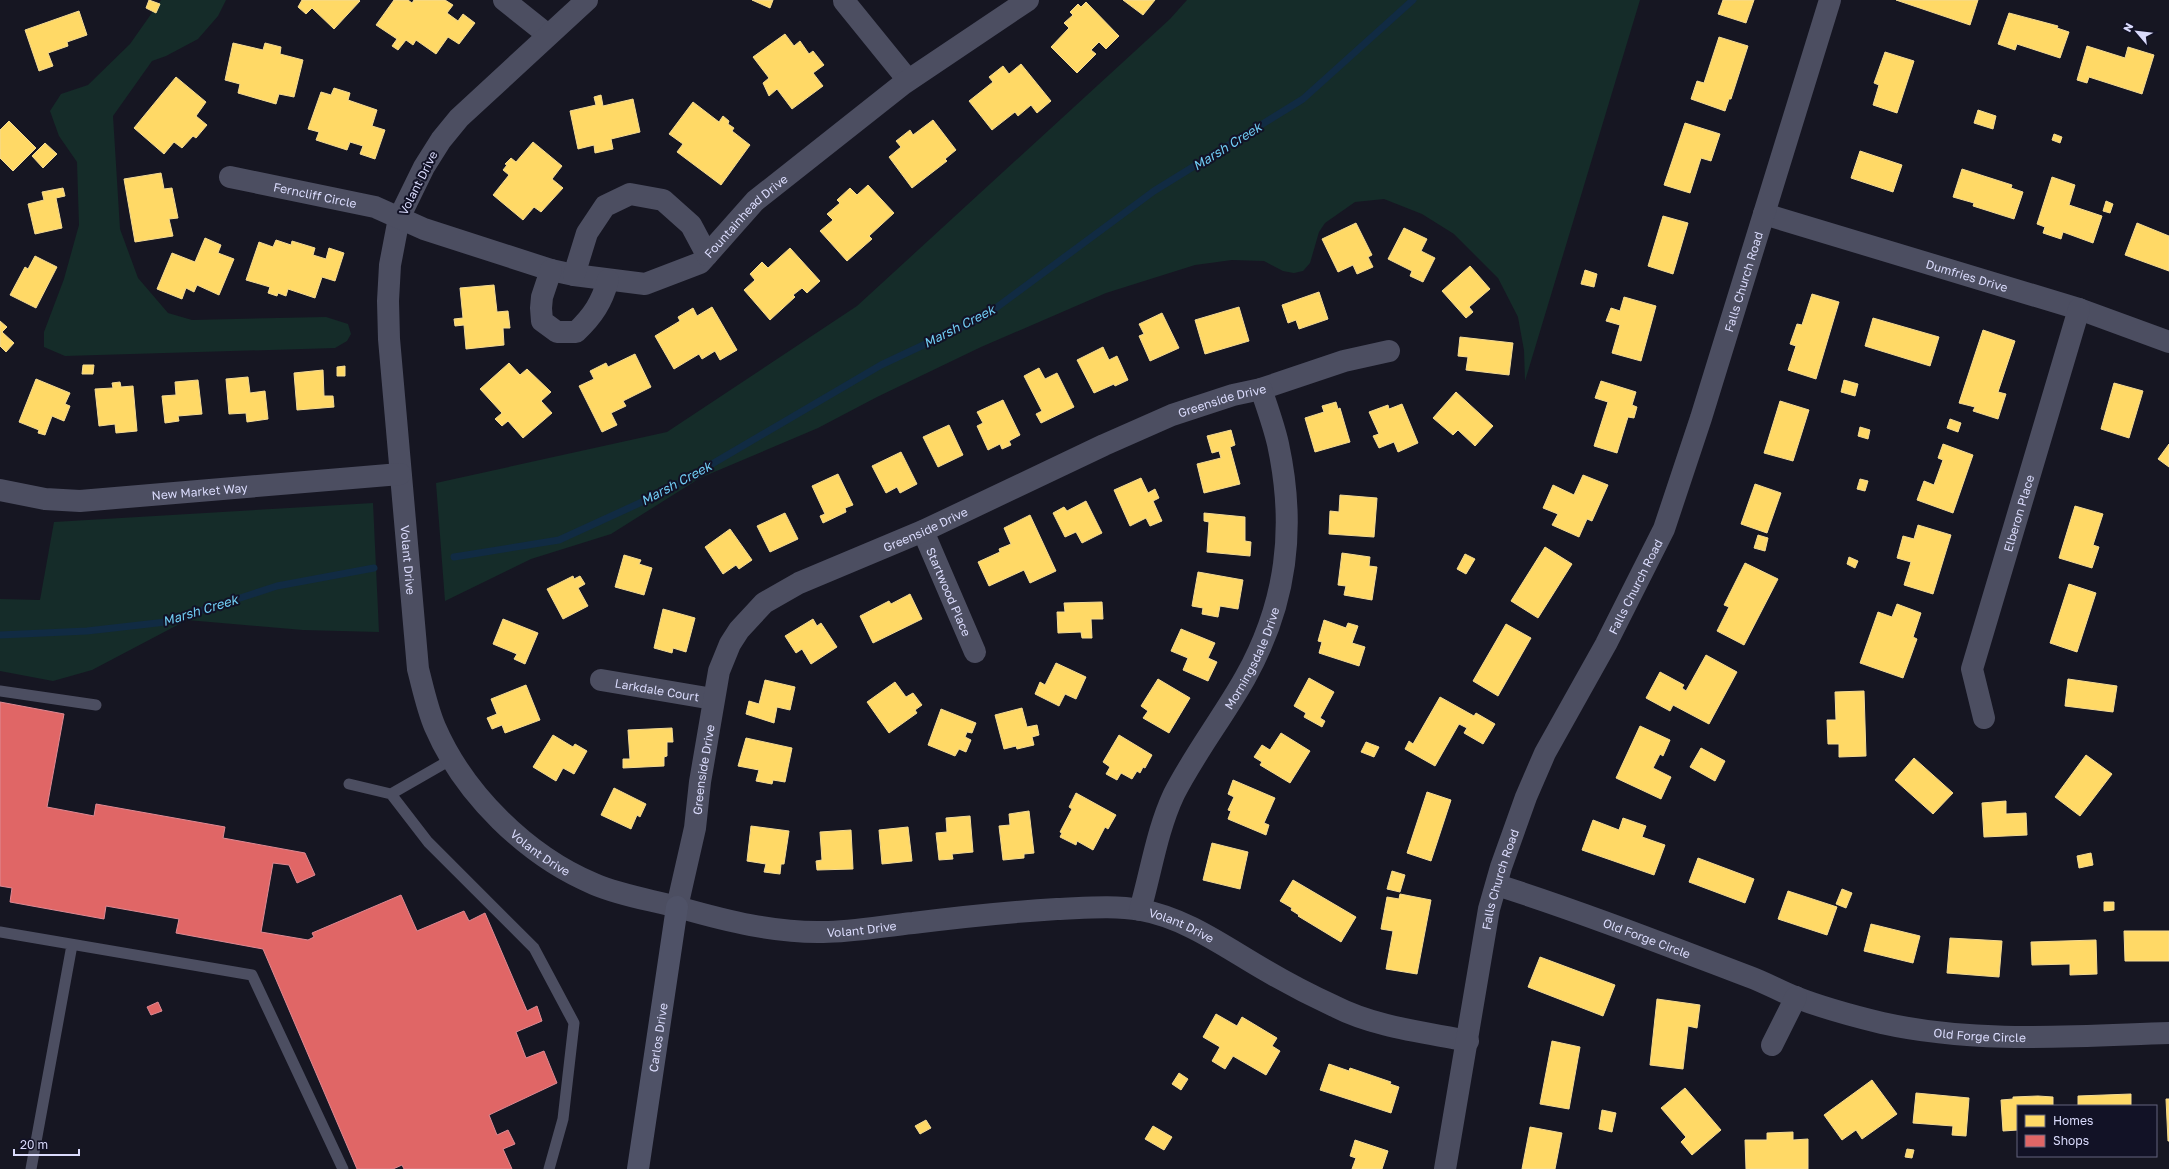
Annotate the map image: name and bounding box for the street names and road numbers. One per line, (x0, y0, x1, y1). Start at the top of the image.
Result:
street label: Volant Drive (395, 148, 441, 218)
street label: Fountainhead Drive (701, 171, 790, 261)
street label: Ferncliff Circle (272, 179, 358, 211)
street label: Falls Church Road (1720, 230, 1766, 334)
street label: Dumfries Drive (1924, 256, 2010, 295)
street label: Greenside Drive (1176, 380, 1268, 420)
street label: Elberon Place (2000, 473, 2037, 554)
street label: New Market Way (151, 479, 248, 502)
street label: Greenside Drive (881, 503, 970, 554)
street label: Volant Drive (398, 524, 419, 596)
street label: Falls Church Road (1605, 536, 1665, 636)
street label: Startwood Place (923, 545, 975, 638)
street label: Morningsdale Drive (1221, 605, 1282, 712)
street label: Larkdale Court (614, 675, 701, 704)
street label: Greenside Drive (689, 723, 717, 815)
street label: Volant Drive (508, 826, 573, 879)
street label: Falls Church Road (1478, 827, 1521, 931)
street label: Volant Drive (1147, 904, 1217, 946)
street label: Old Forge Circle (1601, 915, 1693, 961)
street label: Volant Drive (827, 917, 897, 939)
street label: Carlos Drive (645, 1002, 670, 1073)
street label: Old Forge Circle (1933, 1024, 2026, 1045)

